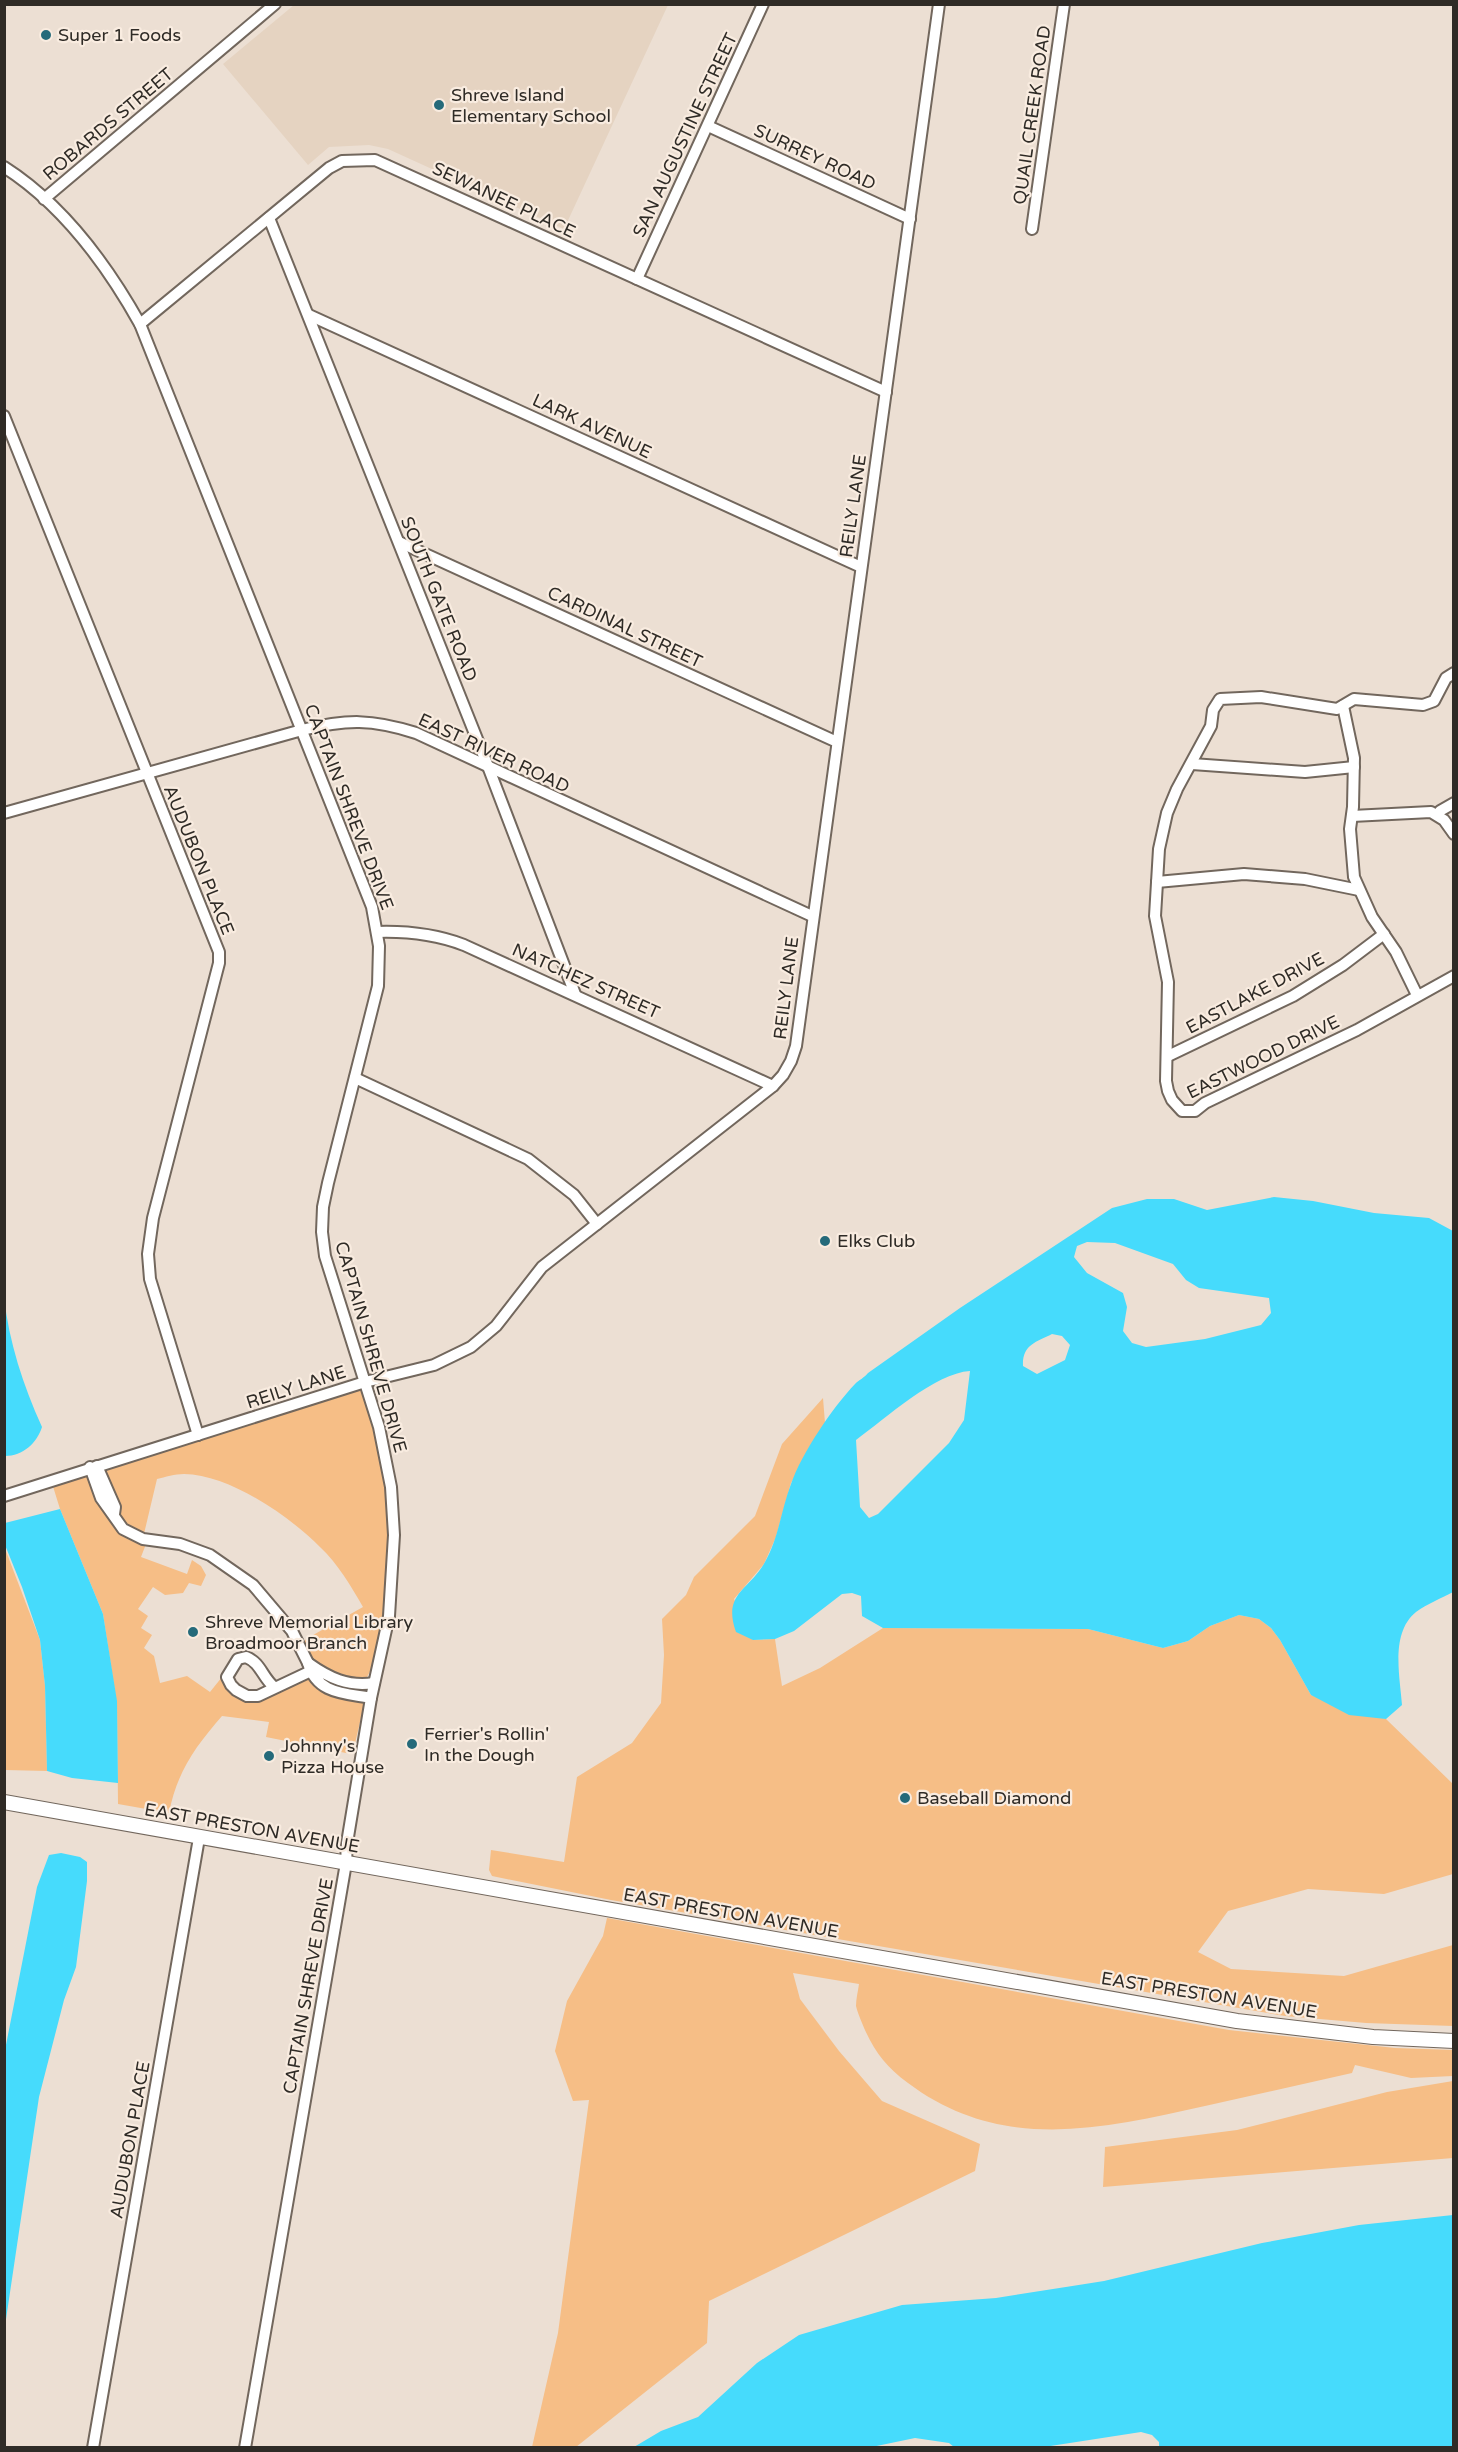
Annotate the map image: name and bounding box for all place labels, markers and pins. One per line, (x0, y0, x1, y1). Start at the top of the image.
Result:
place label: Super 1 Foods (58, 24, 181, 46)
marker: Super 1 Foods (39, 28, 53, 42)
place label: Shreve Island Elementary School (451, 84, 611, 127)
marker: Shreve Island Elementary School (432, 98, 446, 112)
place label: Elks Club (837, 1230, 915, 1252)
marker: Elks Club (818, 1234, 832, 1248)
place label: Shreve Memorial Library Broadmoor Branch (205, 1611, 413, 1654)
marker: Shreve Memorial Library Broadmoor Branch (186, 1625, 200, 1639)
place label: Ferrier's Rollin' In the Dough (424, 1723, 549, 1766)
place label: Johnny's Pizza House (281, 1735, 384, 1778)
marker: Ferrier's Rollin' In the Dough (405, 1737, 419, 1751)
marker: Johnny's Pizza House (262, 1749, 276, 1763)
place label: Baseball Diamond (917, 1787, 1071, 1809)
marker: Baseball Diamond (898, 1791, 912, 1805)

